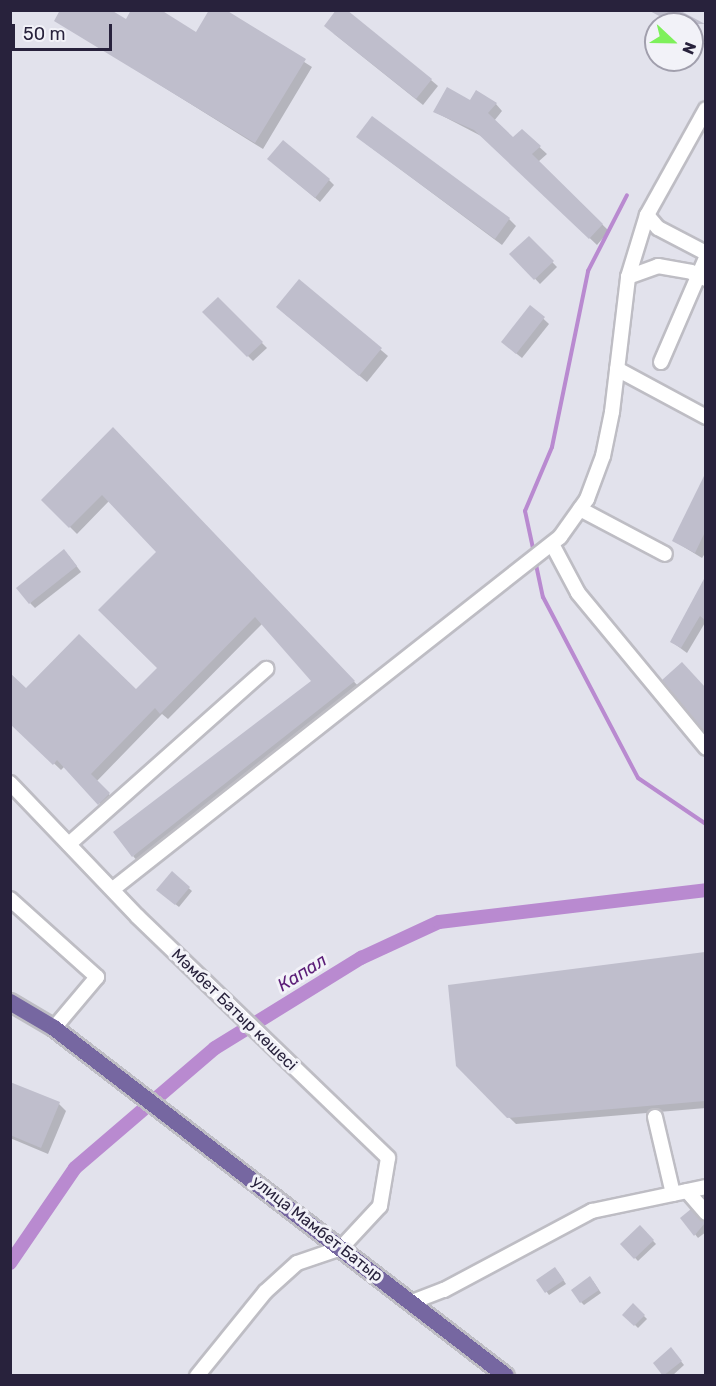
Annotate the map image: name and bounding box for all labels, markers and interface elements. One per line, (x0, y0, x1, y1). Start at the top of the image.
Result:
scale bar (15, 12, 116, 50)
north arrow (644, 12, 704, 72)
text: 50 m (23, 23, 66, 45)
text: N (678, 39, 700, 57)
street label: Мәмбет Батыр көшесі (167, 945, 301, 1075)
water label: Капал (273, 950, 331, 996)
street label: улица Мамбет Батыр (248, 1172, 386, 1286)

